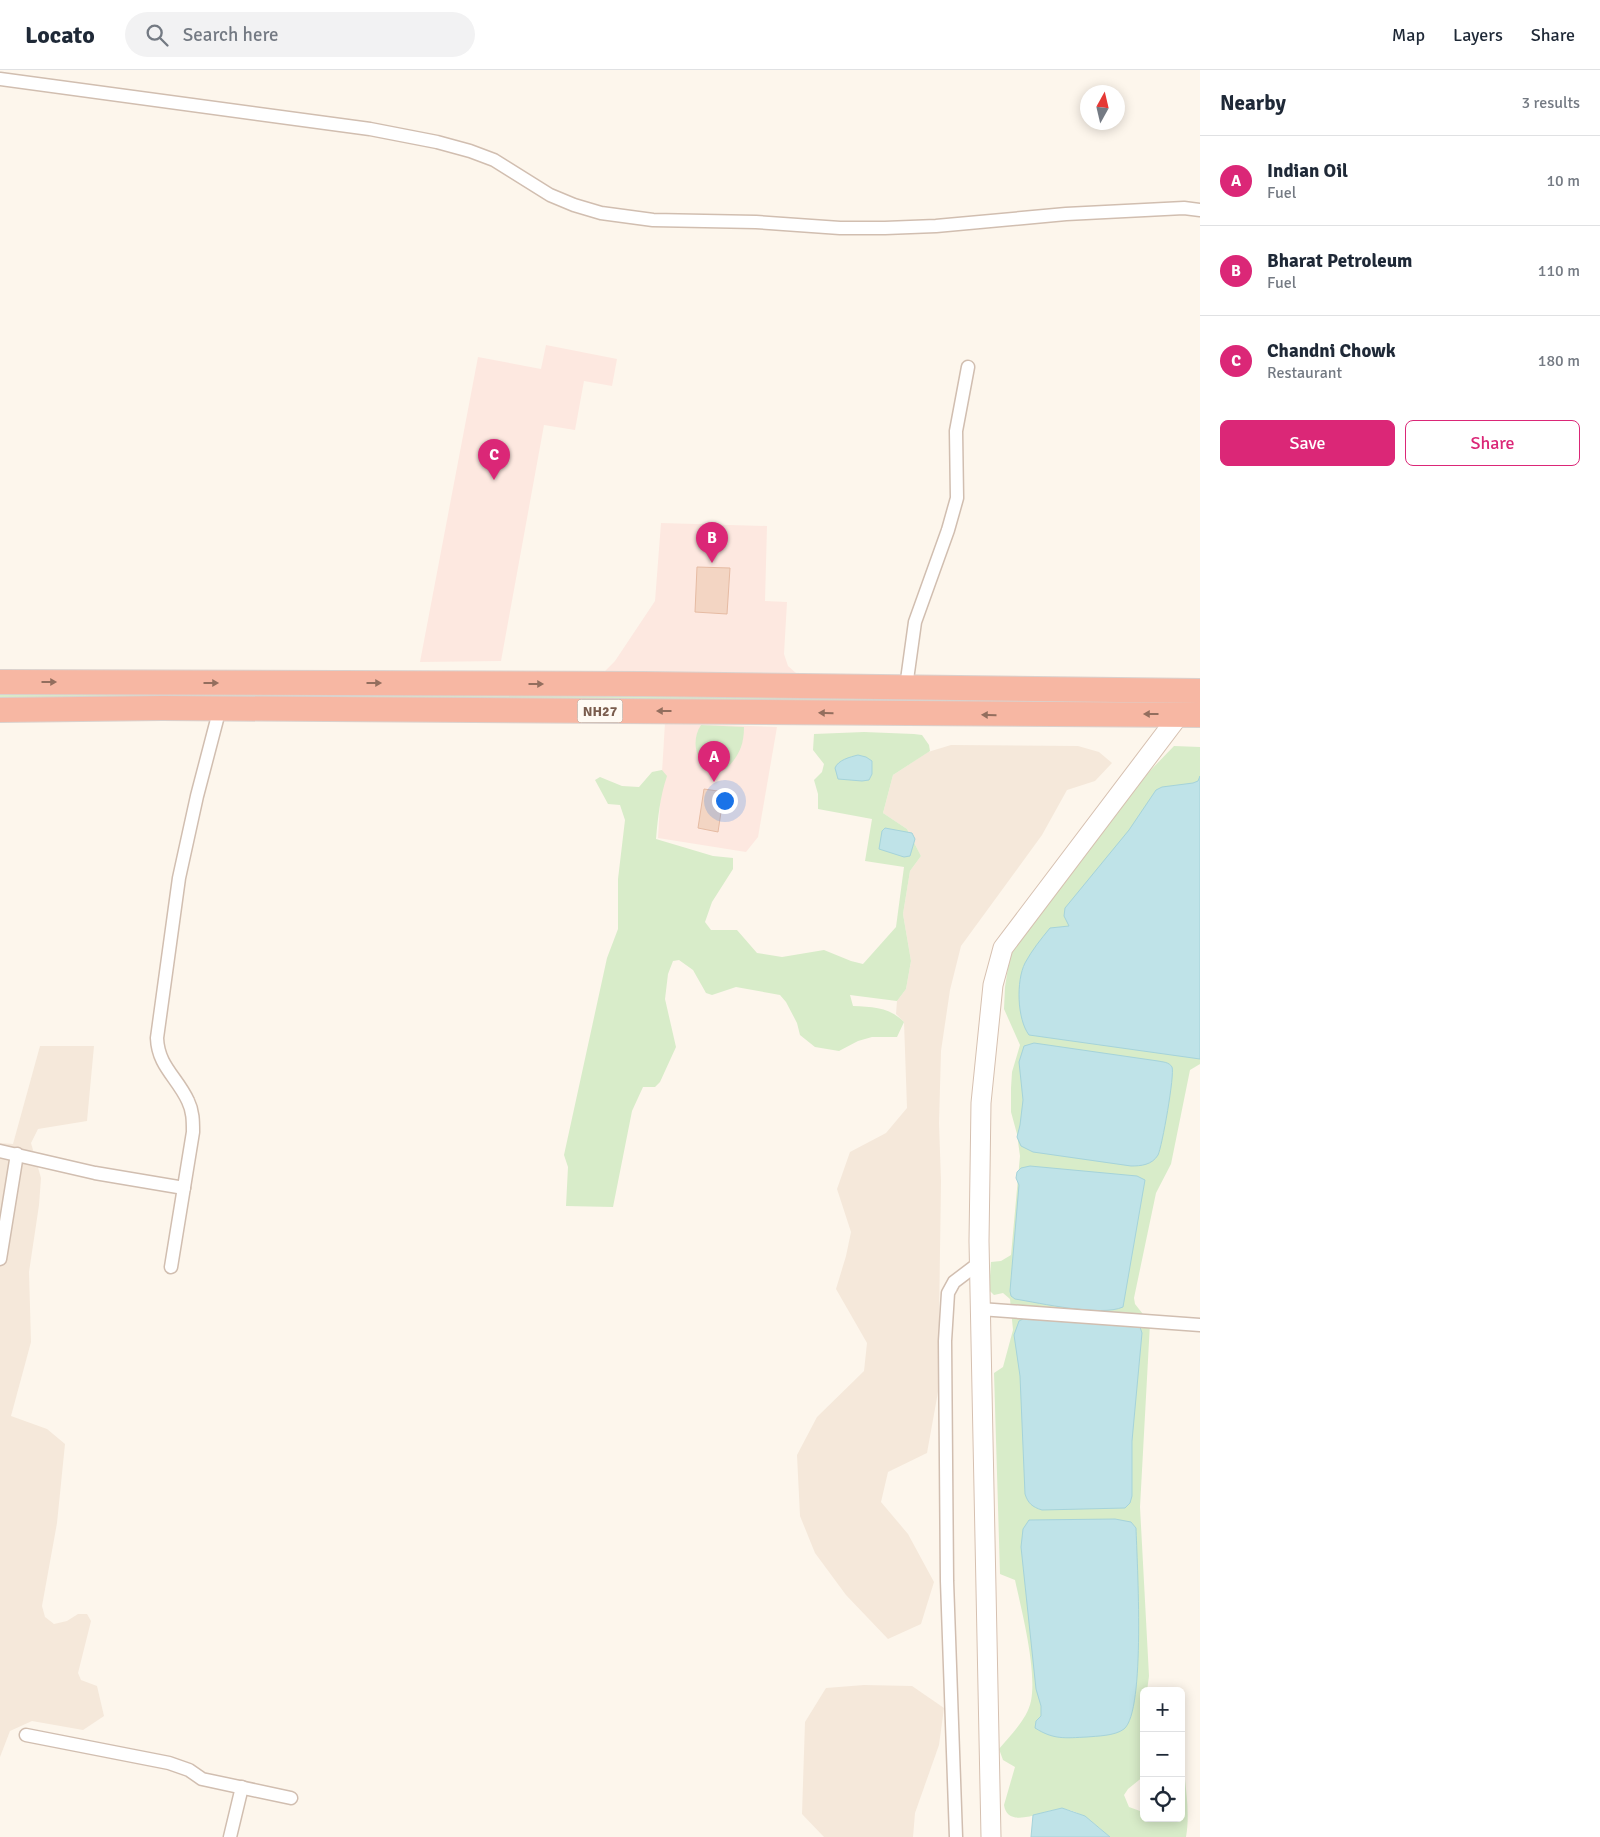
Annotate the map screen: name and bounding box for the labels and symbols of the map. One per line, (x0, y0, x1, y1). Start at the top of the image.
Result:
north arrow (1080, 85, 1125, 130)
pin: C (478, 439, 510, 480)
pin: B (696, 522, 728, 563)
one-way arrow (41, 678, 57, 686)
one-way arrow (203, 679, 219, 687)
one-way arrow (366, 679, 382, 687)
one-way arrow (528, 680, 544, 688)
road number: NH27 (578, 700, 622, 722)
one-way arrow (656, 707, 672, 715)
one-way arrow (818, 709, 834, 717)
one-way arrow (1143, 710, 1159, 718)
one-way arrow (981, 711, 997, 719)
pin: A (698, 741, 730, 782)
your location (712, 788, 738, 814)

